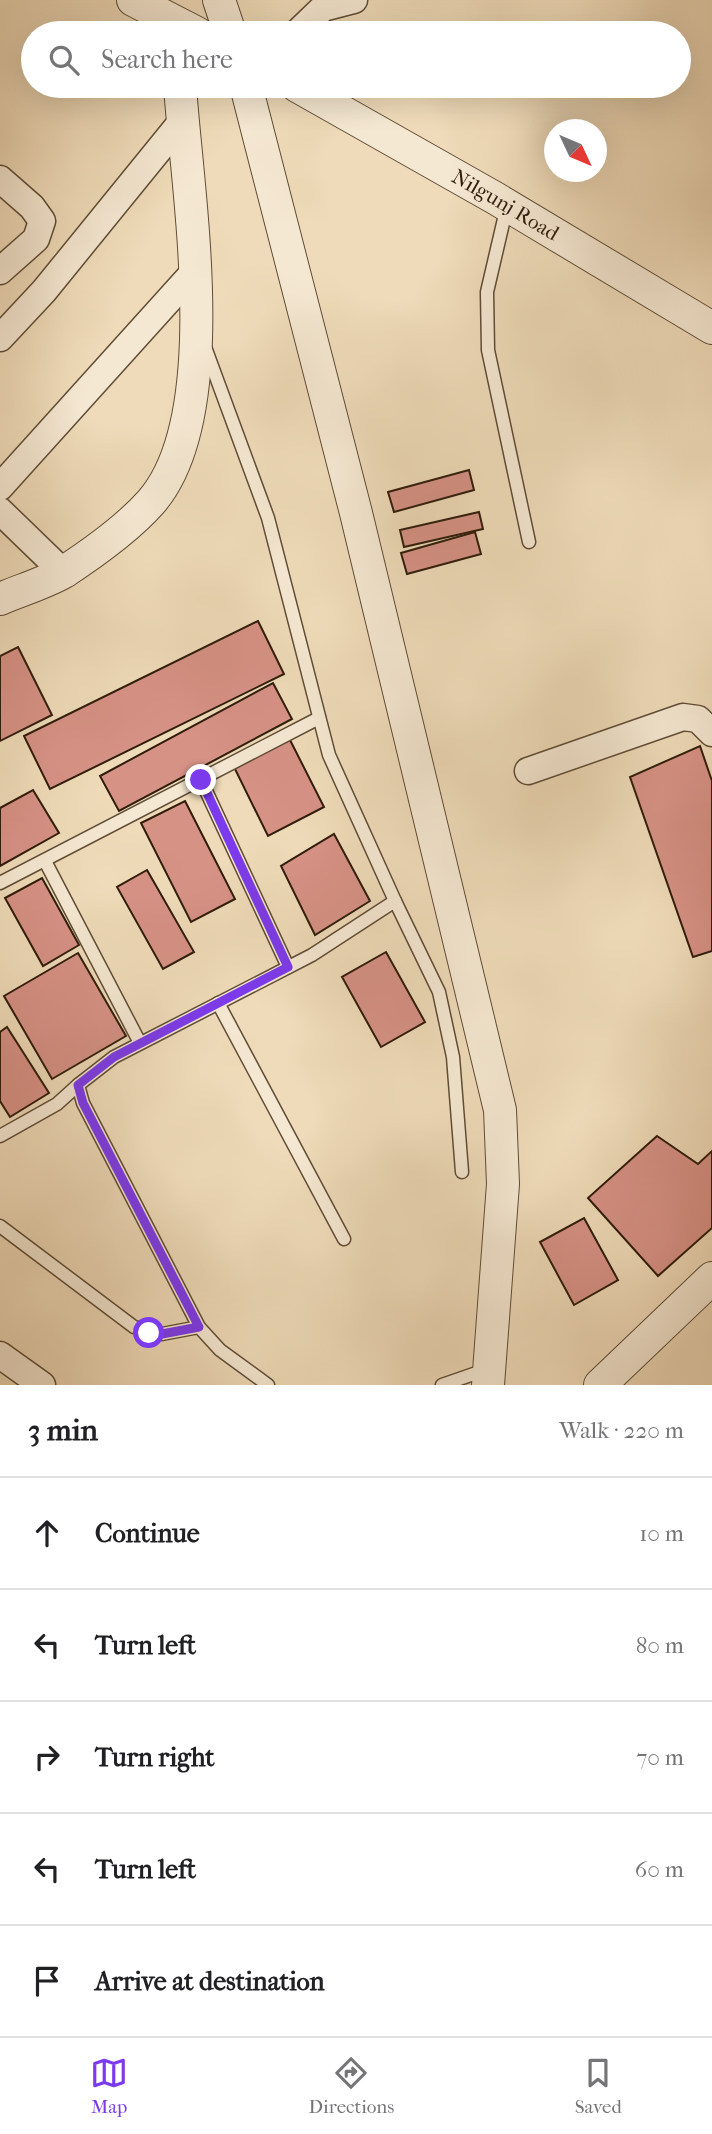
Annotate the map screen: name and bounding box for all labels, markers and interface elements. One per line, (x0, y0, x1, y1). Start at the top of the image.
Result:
search box (21, 21, 691, 98)
icon: search (45, 41, 83, 79)
text: Search here (101, 44, 233, 75)
north arrow (544, 119, 607, 182)
street label: Nilgunj Road (448, 164, 564, 246)
route end (185, 764, 216, 795)
route start (133, 1317, 164, 1348)
text: 3 min (28, 1413, 98, 1448)
text: Walk · 220 m (559, 1417, 684, 1444)
icon: ahead (28, 1514, 66, 1552)
text: Continue (95, 1518, 200, 1549)
text: 10 m (639, 1520, 684, 1547)
icon: left (28, 1626, 66, 1664)
text: Turn left (95, 1630, 196, 1661)
text: 80 m (636, 1632, 684, 1659)
icon: right (28, 1738, 66, 1776)
text: Turn right (95, 1742, 215, 1773)
text: 70 m (636, 1744, 684, 1771)
icon: left (28, 1850, 66, 1888)
text: Turn left (95, 1854, 196, 1885)
text: 60 m (635, 1856, 684, 1883)
icon: arrive (28, 1962, 66, 2000)
text: Arrive at destination (95, 1966, 325, 1997)
tab: Map (90, 2054, 128, 2118)
tab: Directions (309, 2054, 394, 2118)
tab: Saved (575, 2054, 622, 2118)

